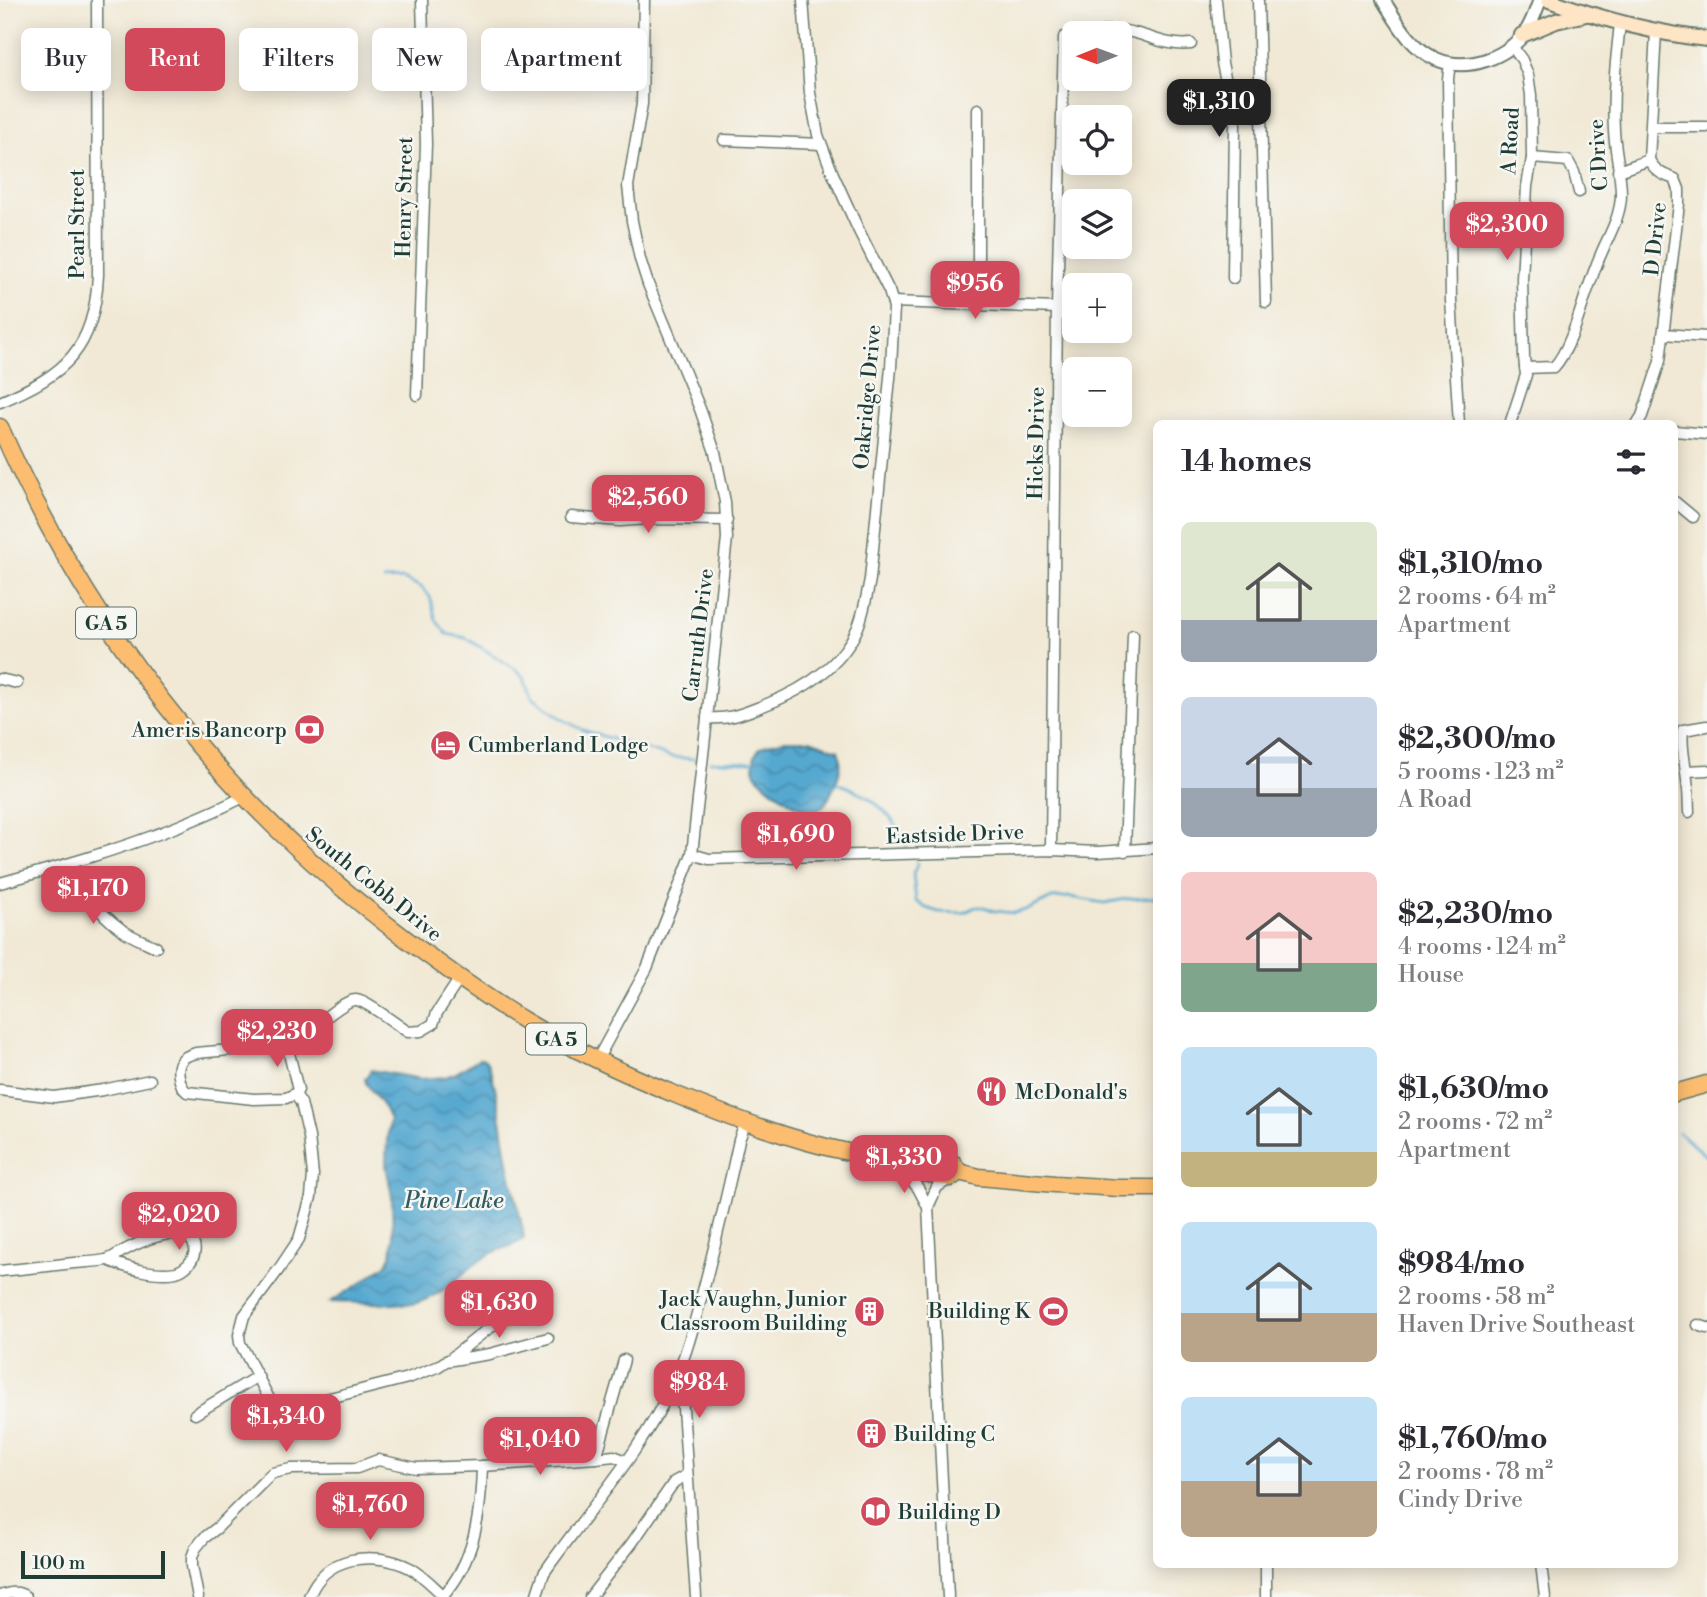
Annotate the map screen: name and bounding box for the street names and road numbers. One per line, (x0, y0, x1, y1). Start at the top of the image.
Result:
street label: A Road (1496, 107, 1526, 176)
street label: C Drive (1584, 118, 1614, 192)
street label: Henry Street (391, 136, 419, 258)
street label: Pearl Street (65, 168, 91, 279)
street label: D Drive (1639, 201, 1673, 277)
street label: Oakridge Drive (849, 324, 887, 471)
street label: Hicks Drive (1023, 386, 1051, 500)
street label: Carruth Drive (678, 567, 720, 703)
road number: GA 5 (76, 608, 136, 638)
street label: Eastside Drive (885, 820, 1025, 850)
street label: South Cobb Drive (300, 822, 447, 948)
road number: GA 5 (526, 1023, 586, 1054)

